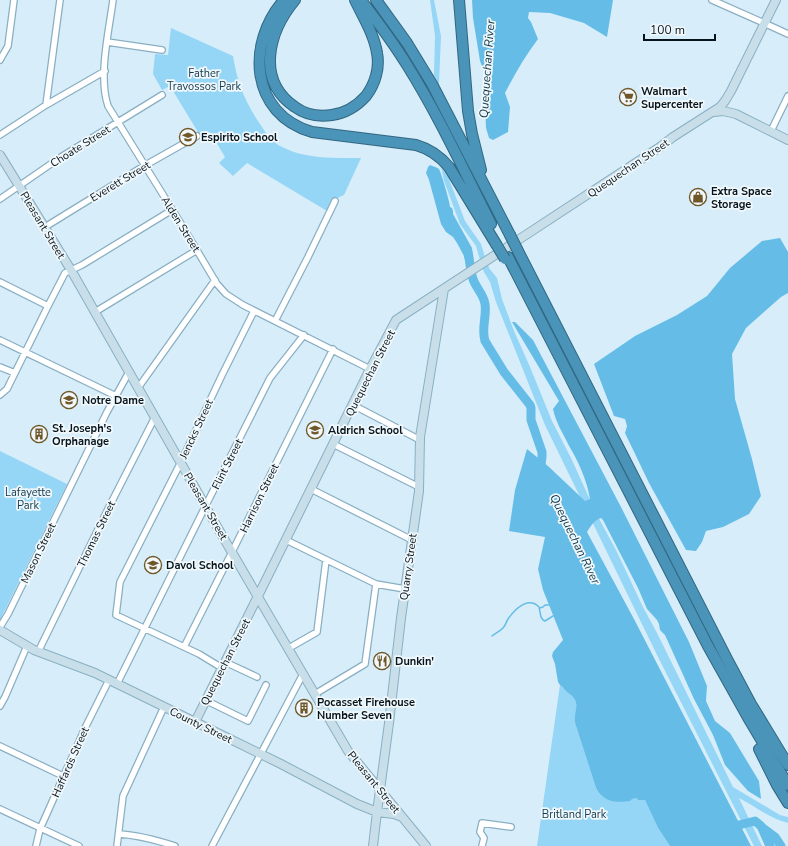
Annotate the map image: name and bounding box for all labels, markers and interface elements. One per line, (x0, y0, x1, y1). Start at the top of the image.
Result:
scale bar (644, 16, 715, 42)
water label: Quequechan River (476, 19, 498, 119)
text: 100 m (650, 22, 685, 38)
park label: Father Travossos Park (167, 66, 241, 94)
place label: Walmart Supercenter (641, 84, 704, 112)
supermarket icon: Walmart Supercenter (618, 87, 638, 107)
street label: Choate Street (47, 122, 113, 171)
school or university icon: Espirito School (178, 127, 198, 147)
place label: Espirito School (201, 130, 278, 145)
street label: Quequechan Street (585, 136, 672, 201)
street label: Everett Street (87, 157, 153, 205)
place label: Extra Space Storage (711, 184, 772, 212)
shop icon: Extra Space Storage (688, 187, 708, 207)
street label: Pleasant Street (17, 189, 69, 262)
street label: Alden Street (158, 194, 204, 255)
street label: Quequechan Street (342, 327, 399, 419)
school or university icon: Notre Dame (59, 390, 79, 410)
place label: Notre Dame (82, 393, 144, 408)
street label: Jencks Street (176, 397, 217, 462)
school or university icon: Aldrich School (305, 420, 325, 440)
place label: St. Joseph's Orphanage (52, 421, 112, 449)
place label: Aldrich School (328, 423, 403, 438)
building icon: St. Joseph's Orphanage (29, 424, 49, 444)
street label: Flint Street (208, 436, 247, 492)
street label: Harrison Street (236, 461, 283, 535)
street label: Pleasant Street (180, 470, 231, 543)
park label: Lafayette Park (5, 485, 51, 513)
water label: Quequechan River (546, 491, 604, 587)
street label: Thomas Street (74, 498, 119, 570)
street label: Mason Street (17, 520, 60, 586)
street label: Quarry Street (396, 533, 421, 601)
school or university icon: Davol School (143, 555, 163, 575)
place label: Davol School (166, 558, 234, 573)
street label: Quequechan Street (197, 616, 254, 708)
restaurant icon: Dunkin' (372, 651, 392, 671)
place label: Dunkin' (395, 654, 434, 669)
place label: Pocasset Firehouse Number Seven (317, 695, 415, 723)
building icon: Pocasset Firehouse Number Seven (294, 698, 314, 718)
street label: County Street (167, 704, 235, 747)
street label: Haffards Street (48, 725, 93, 800)
street label: Pleasant Street (344, 748, 403, 817)
park label: Britland Park (542, 807, 607, 822)

